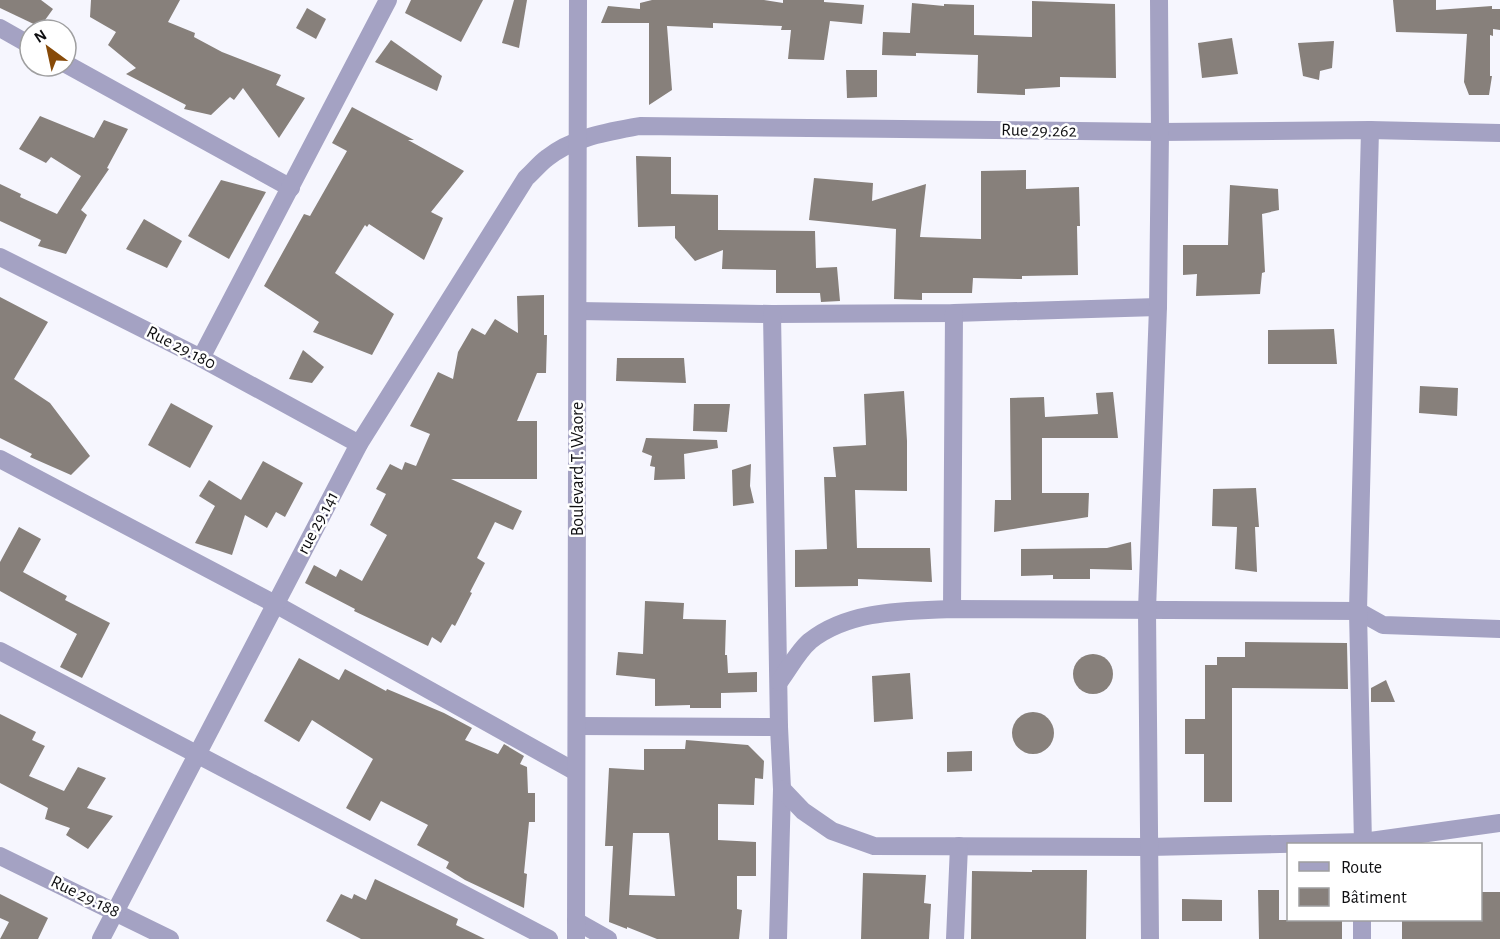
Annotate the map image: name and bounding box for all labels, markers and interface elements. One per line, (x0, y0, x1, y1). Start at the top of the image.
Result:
north arrow (18, 18, 78, 78)
text: N (31, 27, 49, 46)
street label: Rue 29.262 (1001, 121, 1077, 141)
street label: Rue 29.180 (143, 323, 219, 373)
street label: Boulevard T. Waore (569, 402, 587, 536)
street label: rue 29.141 (294, 489, 342, 557)
legend (1287, 843, 1482, 921)
text: Route (1341, 859, 1382, 877)
street label: Rue 29.188 (48, 873, 122, 921)
text: Bâtiment (1341, 889, 1407, 907)

